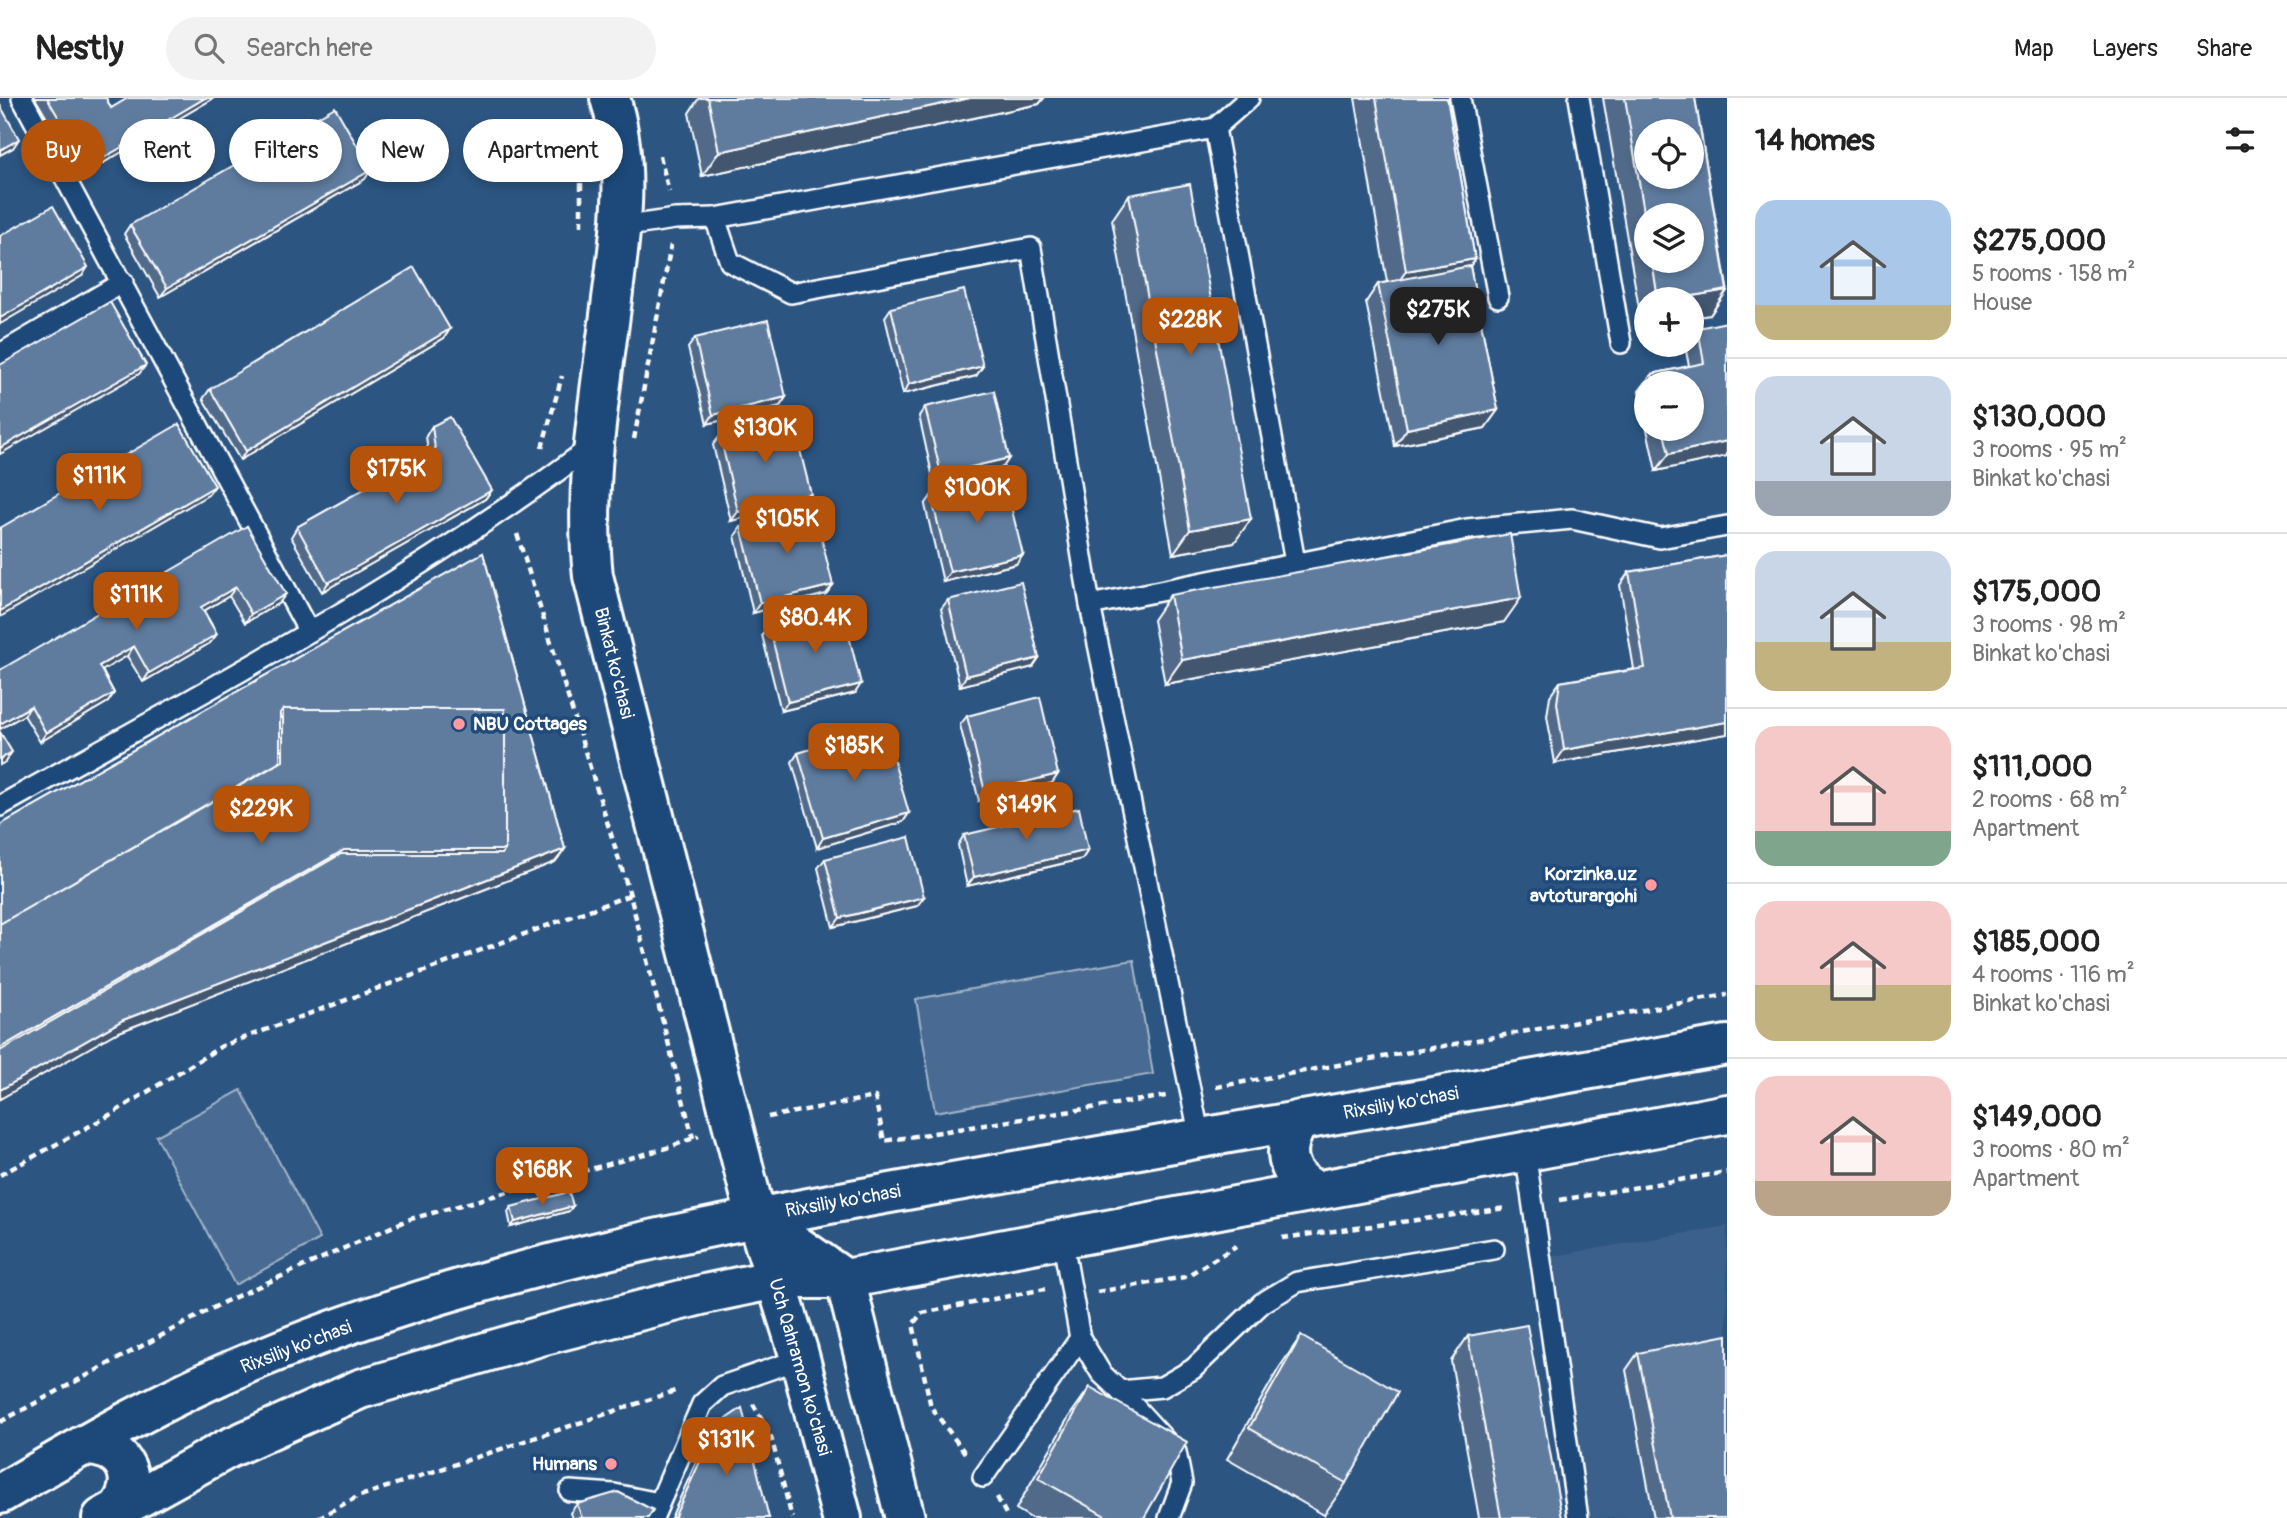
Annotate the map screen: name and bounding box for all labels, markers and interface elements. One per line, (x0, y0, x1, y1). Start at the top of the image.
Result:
search box (166, 17, 656, 80)
text: Nestly (35, 28, 124, 69)
icon: search (190, 29, 228, 67)
text: Search here (246, 32, 373, 64)
text: Map (2014, 34, 2054, 63)
text: Layers (2092, 34, 2158, 63)
text: Share (2196, 34, 2252, 63)
chip: Buy (21, 119, 105, 182)
chip: Rent (119, 119, 215, 182)
chip: Filters (229, 119, 342, 182)
chip: New (356, 119, 449, 182)
chip: Apartment (463, 119, 623, 182)
map controls (1634, 119, 1704, 441)
button: locate (1634, 119, 1704, 189)
icon: filters (2221, 121, 2259, 159)
text: 14 homes (1755, 122, 1875, 159)
button: layers (1634, 203, 1704, 273)
text: $275,000 (1972, 222, 2106, 259)
icon: home (1811, 228, 1895, 312)
text: 5 rooms · 158 m² (1972, 259, 2135, 288)
button: + (1634, 287, 1704, 357)
pin: $275K (1389, 288, 1487, 347)
text: House (1972, 288, 2032, 317)
text: $275K (1406, 295, 1470, 324)
pin: $228K (1141, 298, 1239, 357)
text: $228K (1158, 305, 1222, 334)
button: − (1634, 371, 1704, 441)
text: $130,000 (1972, 398, 2106, 435)
icon: home (1811, 404, 1895, 488)
pin: $130K (716, 406, 814, 465)
text: $130K (733, 413, 797, 442)
text: 3 rooms · 95 m² (1972, 435, 2127, 464)
pin: $175K (347, 446, 445, 506)
pin: $111K (50, 454, 148, 513)
text: $175K (366, 454, 426, 483)
text: $111K (72, 461, 126, 490)
text: Binkat ko'chasi (1972, 464, 2110, 493)
pin: $100K (928, 466, 1026, 525)
text: $100K (944, 473, 1010, 502)
pin: $105K (738, 496, 836, 556)
text: $105K (755, 504, 819, 533)
pin: $111K (87, 573, 185, 632)
text: $175,000 (1972, 573, 2101, 610)
icon: home (1811, 579, 1895, 663)
text: $111K (109, 580, 163, 609)
pin: $80.4K (758, 596, 872, 655)
text: $80.4K (779, 603, 851, 632)
street label: Binkat ko'chasi (589, 605, 639, 721)
text: 3 rooms · 98 m² (1972, 610, 2126, 639)
text: Binkat ko'chasi (1972, 639, 2110, 668)
place label: NBU Cottages (473, 712, 587, 736)
marker: NBU Cottages (451, 716, 467, 732)
pin: $185K (805, 724, 903, 783)
text: $185K (824, 731, 884, 760)
text: $111,000 (1972, 748, 2093, 785)
icon: home (1811, 754, 1895, 838)
pin: $149K (977, 782, 1075, 842)
text: 2 rooms · 68 m² (1972, 785, 2128, 814)
pin: $229K (212, 786, 310, 846)
text: $149K (996, 790, 1056, 819)
text: $229K (229, 794, 293, 823)
text: Apartment (1972, 814, 2079, 843)
place label: Korzinka.uz avtoturargohi (1530, 862, 1638, 908)
marker: Korzinka.uz avtoturargohi (1643, 877, 1659, 893)
text: $185,000 (1972, 923, 2100, 960)
icon: home (1811, 929, 1895, 1013)
text: 4 rooms · 116 m² (1972, 960, 2135, 989)
text: Binkat ko'chasi (1972, 989, 2110, 1018)
street label: Rixsiliy ko'chasi (1341, 1081, 1461, 1125)
text: $149,000 (1972, 1098, 2102, 1135)
icon: home (1811, 1104, 1895, 1188)
text: 3 rooms · 80 m² (1972, 1135, 2130, 1164)
pin: $168K (493, 1148, 591, 1207)
text: $168K (512, 1155, 572, 1184)
text: Apartment (1972, 1164, 2079, 1193)
street label: Rixsiliy ko'chasi (783, 1179, 903, 1223)
street label: Uch Qahramon ko'chasi (763, 1276, 837, 1458)
street label: Rixsiliy ko'chasi (237, 1315, 355, 1379)
pin: $131K (677, 1418, 775, 1477)
text: $131K (697, 1425, 755, 1454)
place label: Humans (532, 1452, 597, 1476)
marker: Humans (603, 1456, 619, 1472)

